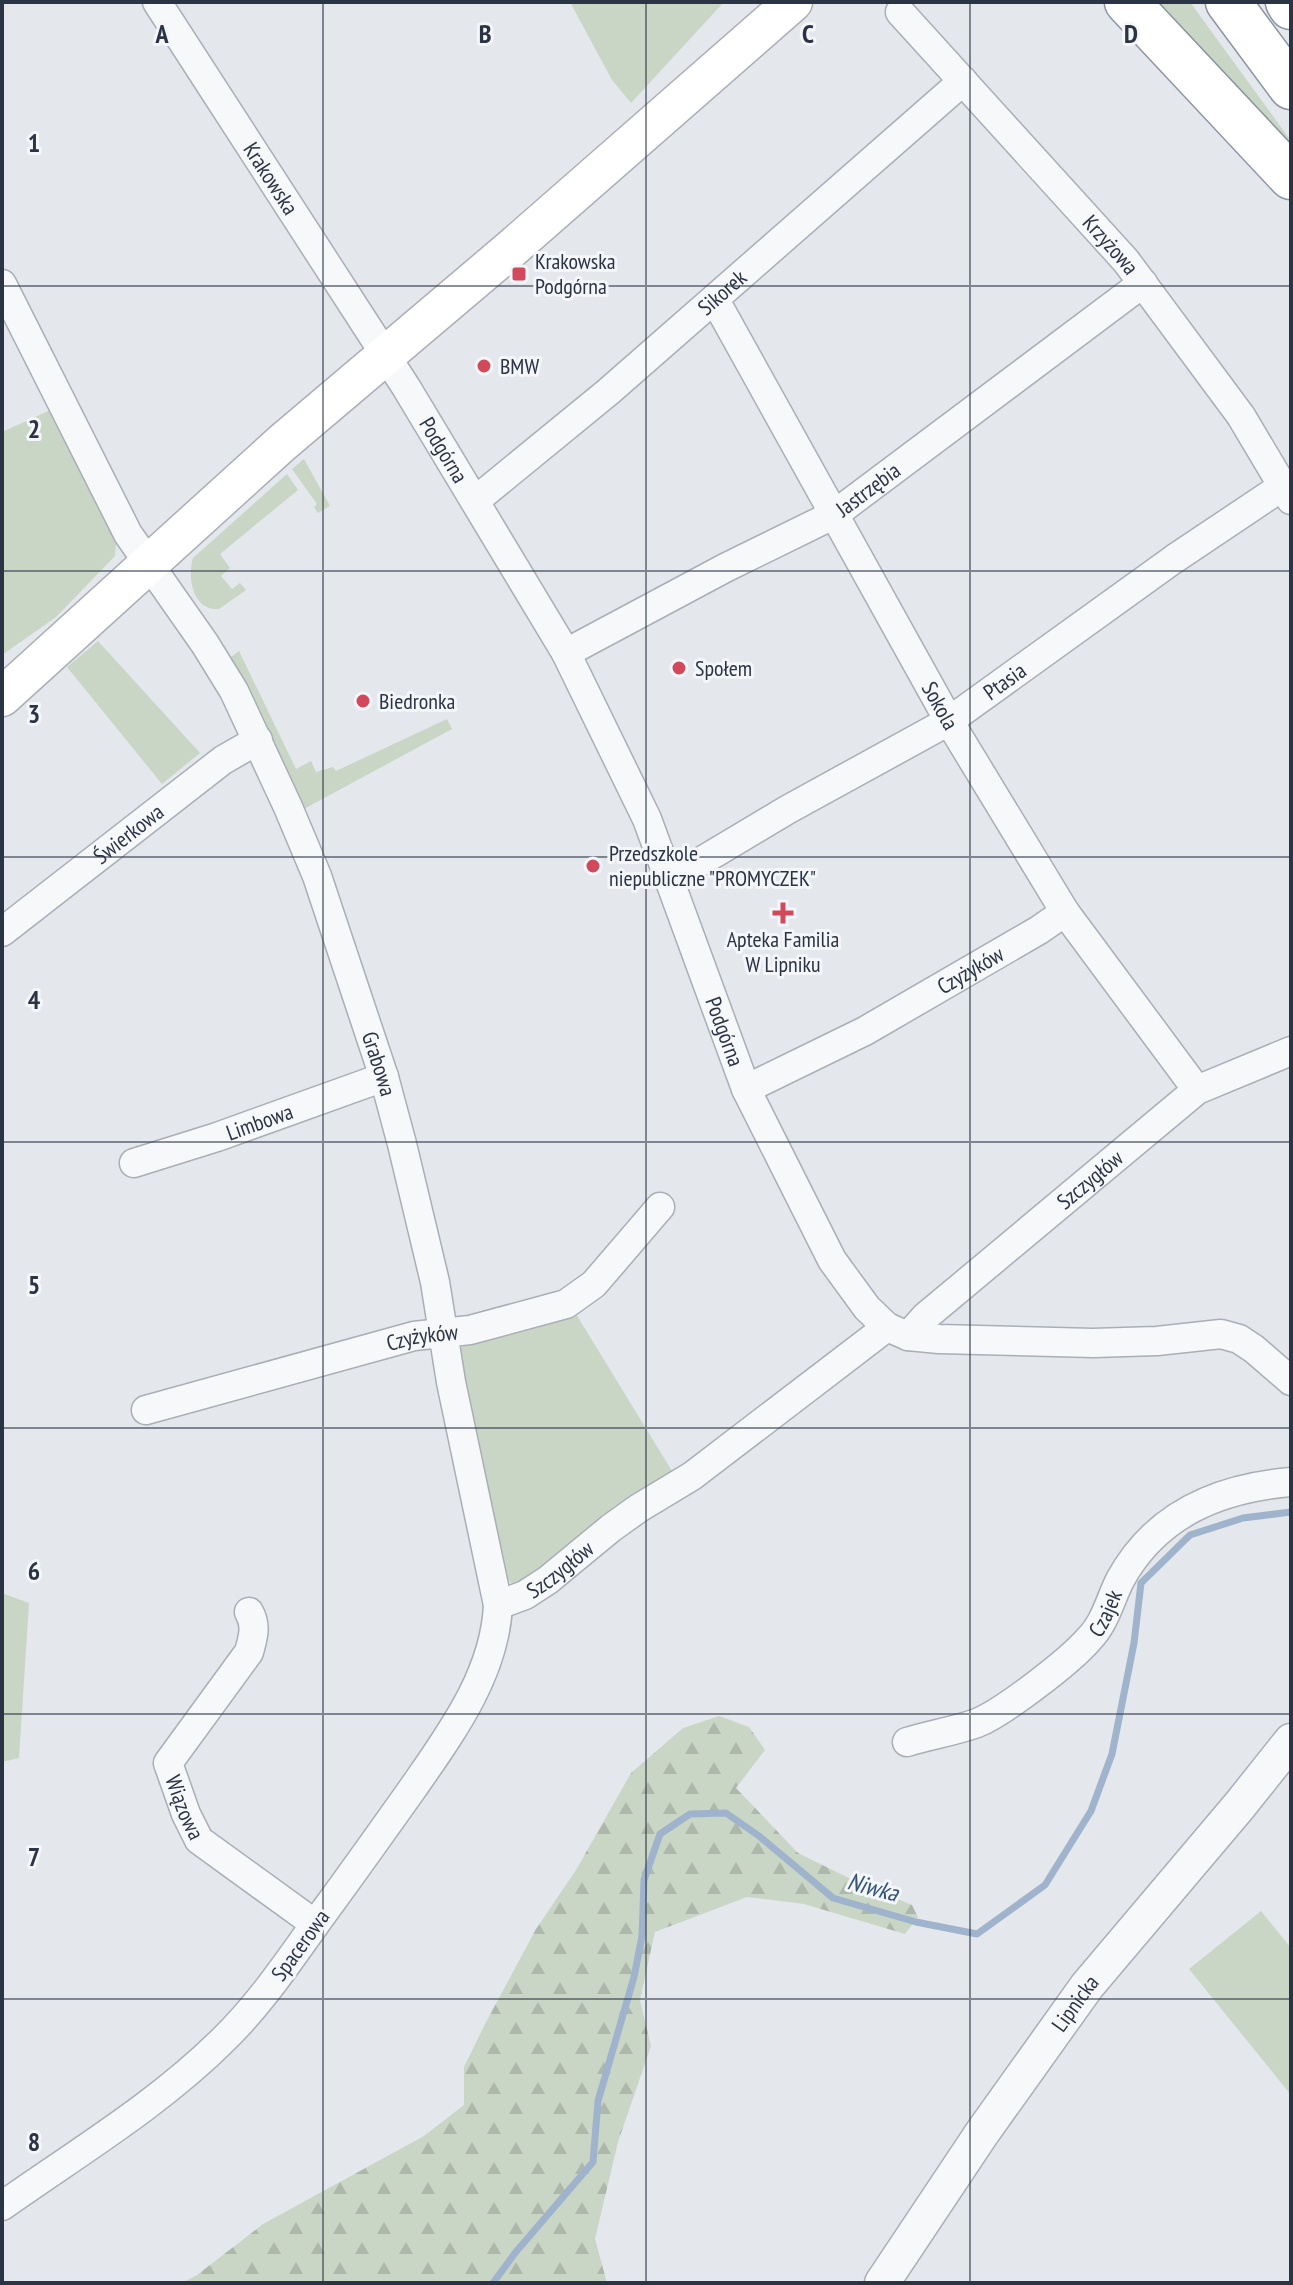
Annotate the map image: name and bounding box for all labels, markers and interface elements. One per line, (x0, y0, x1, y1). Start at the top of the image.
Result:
text: A (154, 17, 169, 50)
text: B (479, 17, 492, 50)
text: C (802, 17, 814, 50)
text: D (1124, 17, 1138, 50)
text: 1 (28, 126, 40, 159)
street label: Krakowska (237, 137, 305, 220)
street label: Krzyżowa (1077, 209, 1145, 280)
place label: Krakowska Podgórna (535, 247, 616, 300)
street label: Sikorek (692, 263, 752, 321)
marker: Krakowska Podgórna (510, 265, 528, 283)
place label: BMW (500, 352, 539, 380)
marker: BMW (475, 357, 493, 375)
text: 2 (28, 412, 40, 445)
street label: Podgórna (413, 412, 474, 488)
street label: Jastrzębia (829, 456, 906, 523)
place label: Społem (695, 654, 752, 682)
street label: Ptasia (978, 656, 1031, 706)
marker: Społem (670, 659, 688, 677)
street label: Sokola (916, 677, 965, 735)
place label: Biedronka (379, 687, 455, 715)
marker: Biedronka (354, 692, 372, 710)
text: 3 (28, 697, 40, 730)
street label: Świerkowa (87, 798, 169, 870)
place label: Przedszkole niepubliczne "PROMYCZEK" (609, 839, 816, 892)
marker: Przedszkole niepubliczne "PROMYCZEK" (584, 857, 602, 875)
marker: Apteka Familia W Lipniku (774, 904, 792, 922)
place label: Apteka Familia W Lipniku (727, 925, 839, 978)
street label: Czyżyków (932, 940, 1009, 1000)
text: 4 (28, 983, 41, 1016)
street label: Podgórna (699, 993, 750, 1070)
street label: Grabowa (356, 1028, 402, 1099)
street label: Limbowa (222, 1097, 297, 1147)
street label: Szczygłów (1051, 1144, 1128, 1215)
text: 5 (28, 1268, 40, 1301)
street label: Czyżyków (383, 1317, 459, 1357)
street label: Szczygłów (521, 1534, 599, 1604)
text: 6 (28, 1554, 40, 1587)
street label: Czajek (1082, 1585, 1128, 1642)
street label: Wiązowa (159, 1771, 210, 1844)
text: 7 (28, 1840, 40, 1873)
water label: Niwka (844, 1865, 903, 1909)
street label: Spacerowa (265, 1904, 335, 1986)
street label: Lipnicka (1045, 1969, 1105, 2037)
text: 8 (28, 2125, 40, 2158)

